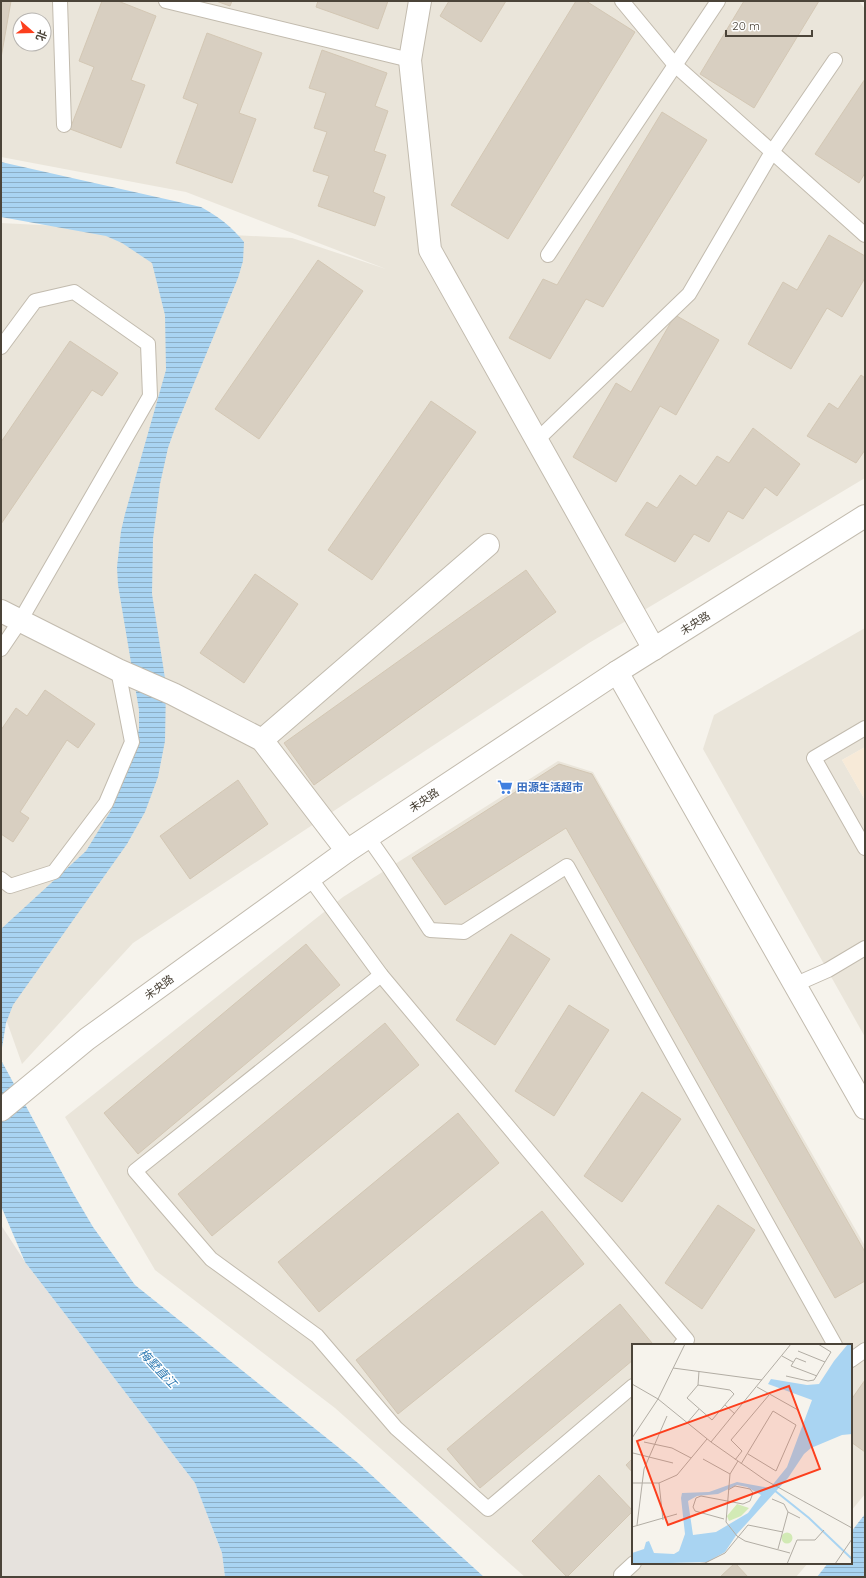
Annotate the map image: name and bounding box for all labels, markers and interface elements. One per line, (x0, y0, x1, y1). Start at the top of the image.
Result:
north arrow (12, 12, 52, 52)
scale bar (726, 12, 812, 38)
text: 20 m (732, 18, 760, 33)
text: 北 (33, 28, 50, 43)
street label: 未央路 (677, 608, 713, 638)
supermarket icon: 田源生活超市 (496, 778, 514, 796)
place label: 田源生活超市 (517, 780, 583, 794)
street label: 未央路 (406, 785, 442, 815)
street label: 未央路 (142, 972, 176, 1002)
inset map (632, 1344, 852, 1564)
water label: 梅墅直江 (136, 1345, 181, 1392)

